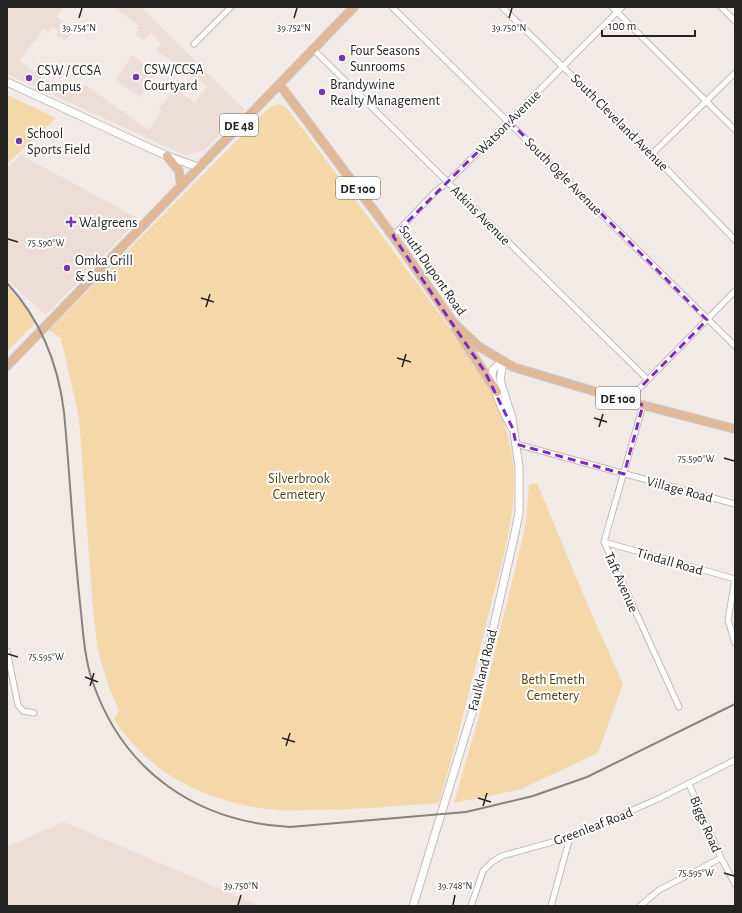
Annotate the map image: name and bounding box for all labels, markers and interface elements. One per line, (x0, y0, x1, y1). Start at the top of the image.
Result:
scale bar (602, 12, 695, 38)
text: 100 m (608, 20, 636, 32)
text: 39.754°N (62, 23, 96, 33)
text: 39.752°N (277, 23, 311, 33)
text: 39.750°N (492, 23, 526, 33)
place label: Four Seasons Sunrooms (350, 44, 420, 74)
marker: Four Seasons Sunrooms (337, 53, 347, 63)
place label: CSW/CCSA Courtyard (144, 63, 204, 93)
place label: CSW / CCSA Campus (37, 64, 101, 94)
street label: South Cleveland Avenue (568, 71, 671, 174)
marker: CSW/CCSA Courtyard (131, 72, 141, 82)
marker: CSW / CCSA Campus (24, 73, 34, 83)
place label: Brandywine Realty Management (330, 78, 440, 108)
marker: Brandywine Realty Management (317, 87, 327, 97)
street label: Watson Avenue (474, 88, 544, 158)
road number: DE 48 (220, 114, 258, 136)
place label: School Sports Field (27, 127, 91, 157)
street label: South Ogle Avenue (522, 135, 605, 218)
marker: School Sports Field (14, 136, 24, 146)
road number: DE 100 (336, 177, 380, 199)
street label: Atkins Avenue (448, 183, 513, 248)
place label: Walgreens (79, 216, 137, 230)
marker: Walgreens (66, 217, 76, 227)
street label: South Dupont Road (396, 223, 468, 318)
text: 75.590°W (28, 238, 64, 248)
place label: Omka Grill & Sushi (75, 254, 133, 284)
marker: Omka Grill & Sushi (62, 263, 72, 273)
road number: DE 100 (596, 387, 640, 409)
text: 75.590°W (678, 454, 714, 464)
park label: Silverbrook Cemetery (268, 472, 331, 502)
street label: Village Road (645, 474, 714, 506)
street label: Tindall Road (635, 546, 704, 578)
street label: Taft Avenue (602, 550, 641, 615)
street label: Faulkland Road (466, 628, 500, 712)
text: 75.595°W (28, 652, 64, 662)
park label: Beth Emeth Cemetery (521, 673, 585, 703)
street label: Biggs Road (687, 794, 723, 855)
street label: Greenleaf Road (552, 805, 635, 848)
text: 75.595°W (678, 868, 714, 878)
text: 39.750°N (224, 881, 258, 891)
text: 39.748°N (438, 881, 472, 891)

